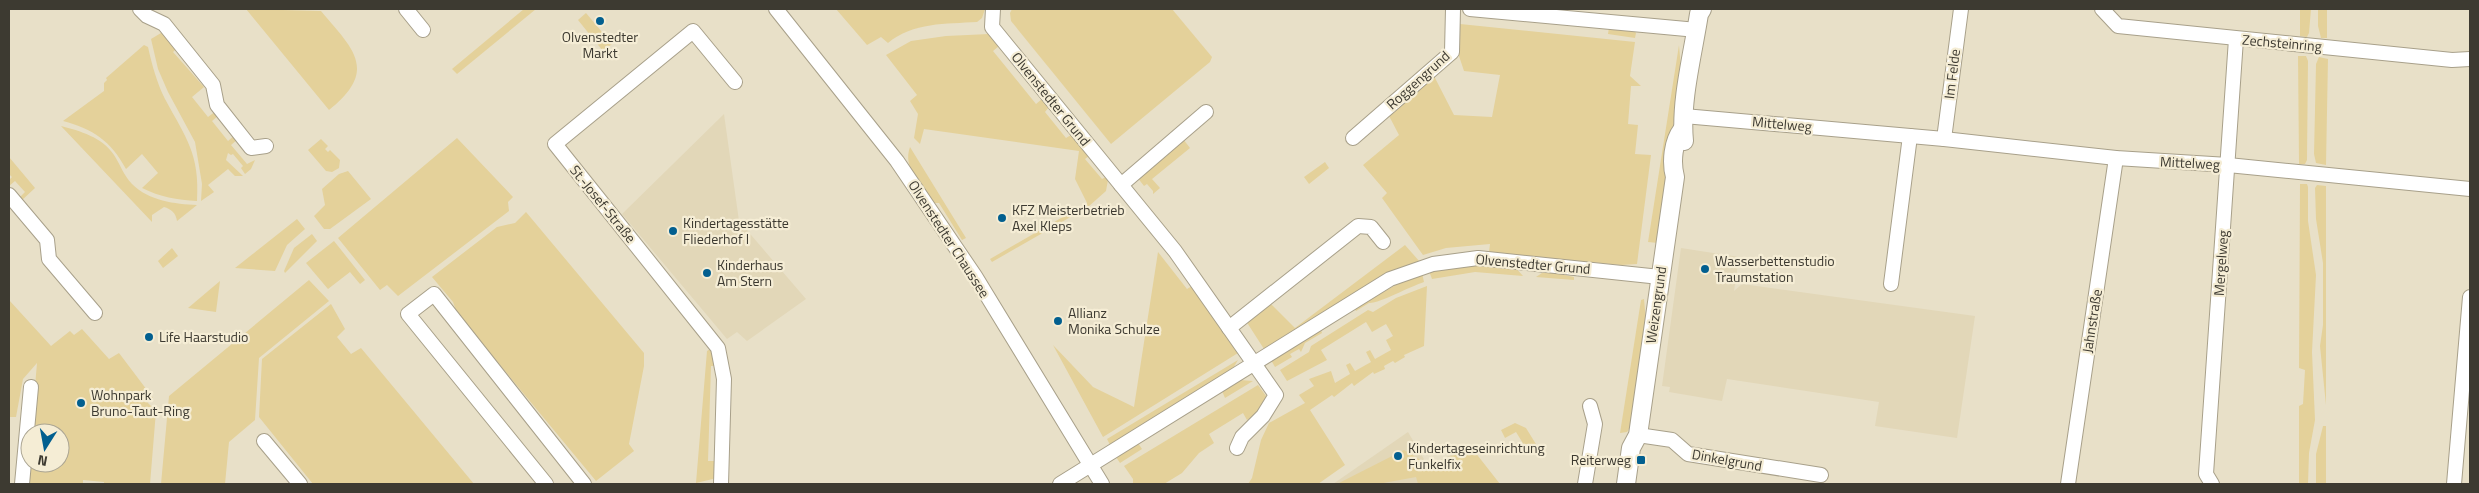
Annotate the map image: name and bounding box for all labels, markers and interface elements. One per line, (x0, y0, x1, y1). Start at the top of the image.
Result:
marker: Olvenstedter Markt (594, 15, 606, 27)
place label: Olvenstedter Markt (562, 26, 638, 63)
street label: Zechsteinring (2241, 29, 2323, 56)
street label: Roggengrund (1381, 45, 1454, 114)
street label: Olvenstedter Grund (1007, 47, 1096, 150)
street label: Im Felde (1938, 48, 1965, 100)
street label: Mittelweg (1751, 110, 1813, 137)
street label: Mittelweg (2160, 150, 2220, 175)
street label: St.-Josef-Straße (565, 160, 641, 247)
street label: Olvenstedter Chaussee (904, 176, 995, 302)
place label: KFZ Meisterbetrieb Axel Kleps (1012, 199, 1125, 236)
place label: Kindertagesstätte Fliederhof I (683, 212, 789, 249)
marker: KFZ Meisterbetrieb Axel Kleps (996, 212, 1008, 224)
marker: Kindertagesstätte Fliederhof I (667, 225, 679, 237)
street label: Mergelweg (2208, 229, 2233, 297)
street label: Olvenstedter Grund (1475, 248, 1591, 279)
place label: Wasserbettenstudio Traumstation (1715, 250, 1835, 287)
place label: Kinderhaus Am Stern (717, 254, 783, 291)
marker: Wasserbettenstudio Traumstation (1699, 263, 1711, 275)
street label: Weizengrund (1640, 265, 1671, 345)
marker: Kinderhaus Am Stern (701, 267, 713, 279)
street label: Jahnstraße (2076, 287, 2107, 354)
place label: Allianz Monika Schulze (1068, 302, 1160, 339)
marker: Allianz Monika Schulze (1052, 315, 1064, 327)
place label: Life Haarstudio (159, 326, 248, 347)
marker: Life Haarstudio (143, 331, 155, 343)
place label: Wohnpark Bruno-Taut-Ring (91, 384, 190, 421)
marker: Wohnpark Bruno-Taut-Ring (75, 397, 87, 409)
north arrow (20, 423, 70, 473)
place label: Kindertageseinrichtung Funkelfix (1408, 437, 1545, 474)
street label: Dinkelgrund (1690, 443, 1764, 476)
place label: Reiterweg (1571, 449, 1631, 470)
text: N (36, 450, 49, 472)
marker: Kindertageseinrichtung Funkelfix (1392, 450, 1404, 462)
marker: Reiterweg (1635, 454, 1647, 466)

